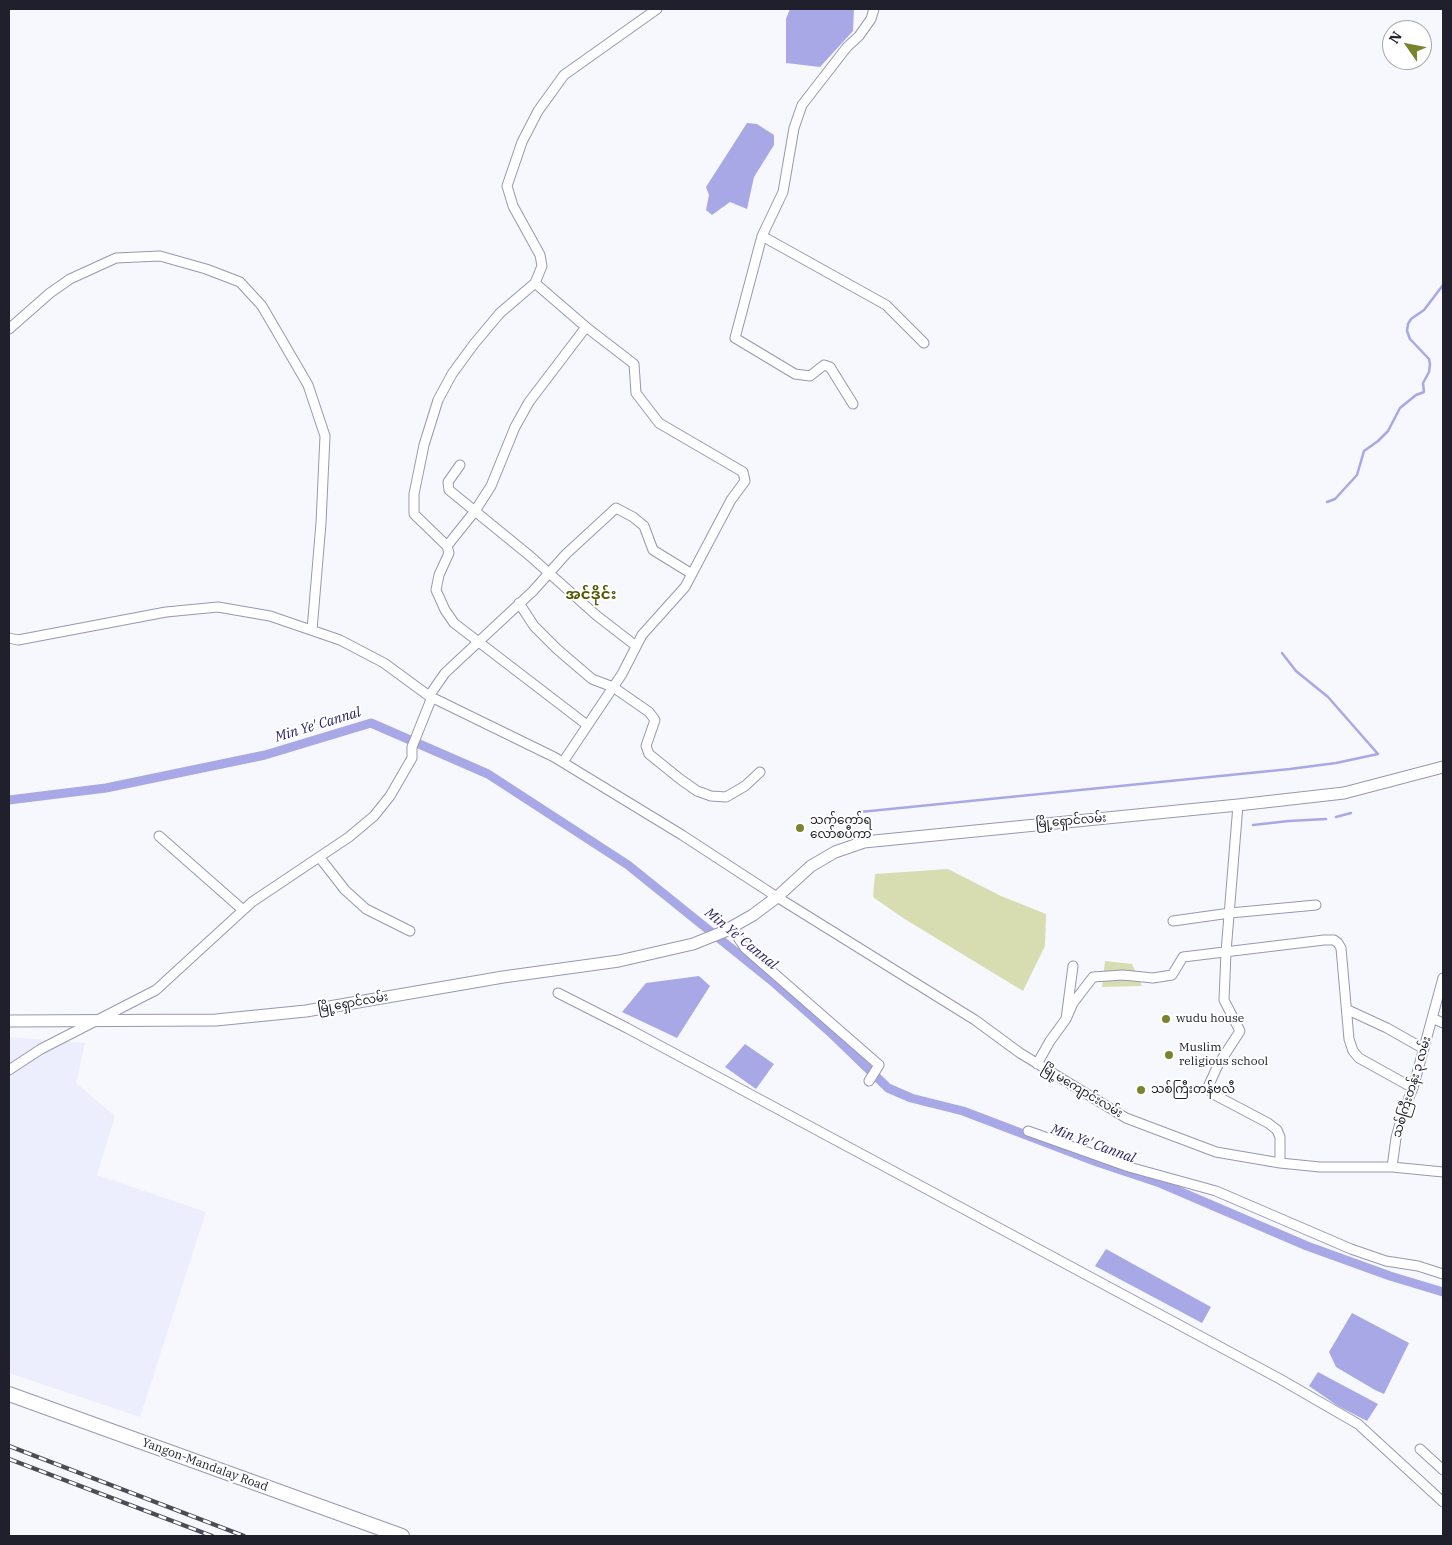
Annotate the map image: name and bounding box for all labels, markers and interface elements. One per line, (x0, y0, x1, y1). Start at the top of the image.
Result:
north arrow (1382, 20, 1432, 70)
text: N (1385, 28, 1406, 47)
district label: အင်ဒိုင်း (566, 586, 616, 604)
water label: Min Ye' Cannal (273, 704, 363, 746)
street label: မြို့ရှောင်လမ်း (1035, 811, 1107, 831)
place label: သက်တော်ရ လော်စပီကာ (810, 814, 872, 842)
marker: သက်တော်ရ လော်စပီကာ (794, 822, 806, 834)
water label: Min Ye' Cannal (701, 905, 781, 973)
street label: မြို့ရှောင်လမ်း (317, 990, 389, 1016)
place label: wudu house (1176, 1012, 1244, 1026)
marker: wudu house (1160, 1013, 1172, 1025)
street label: သစ်ကြီးတန်း ၃ လမ်း (1390, 1035, 1434, 1139)
place label: Muslim religious school (1179, 1041, 1268, 1069)
marker: Muslim religious school (1163, 1049, 1175, 1061)
street label: မြို့မကျောင်းလမ်း (1039, 1061, 1125, 1121)
place label: သစ်ကြီးတန်ဗလီ (1151, 1083, 1235, 1097)
marker: သစ်ကြီးတန်ဗလီ (1135, 1084, 1147, 1096)
water label: Min Ye' Cannal (1049, 1121, 1137, 1167)
street label: Yangon-Mandalay Road (140, 1435, 270, 1495)

